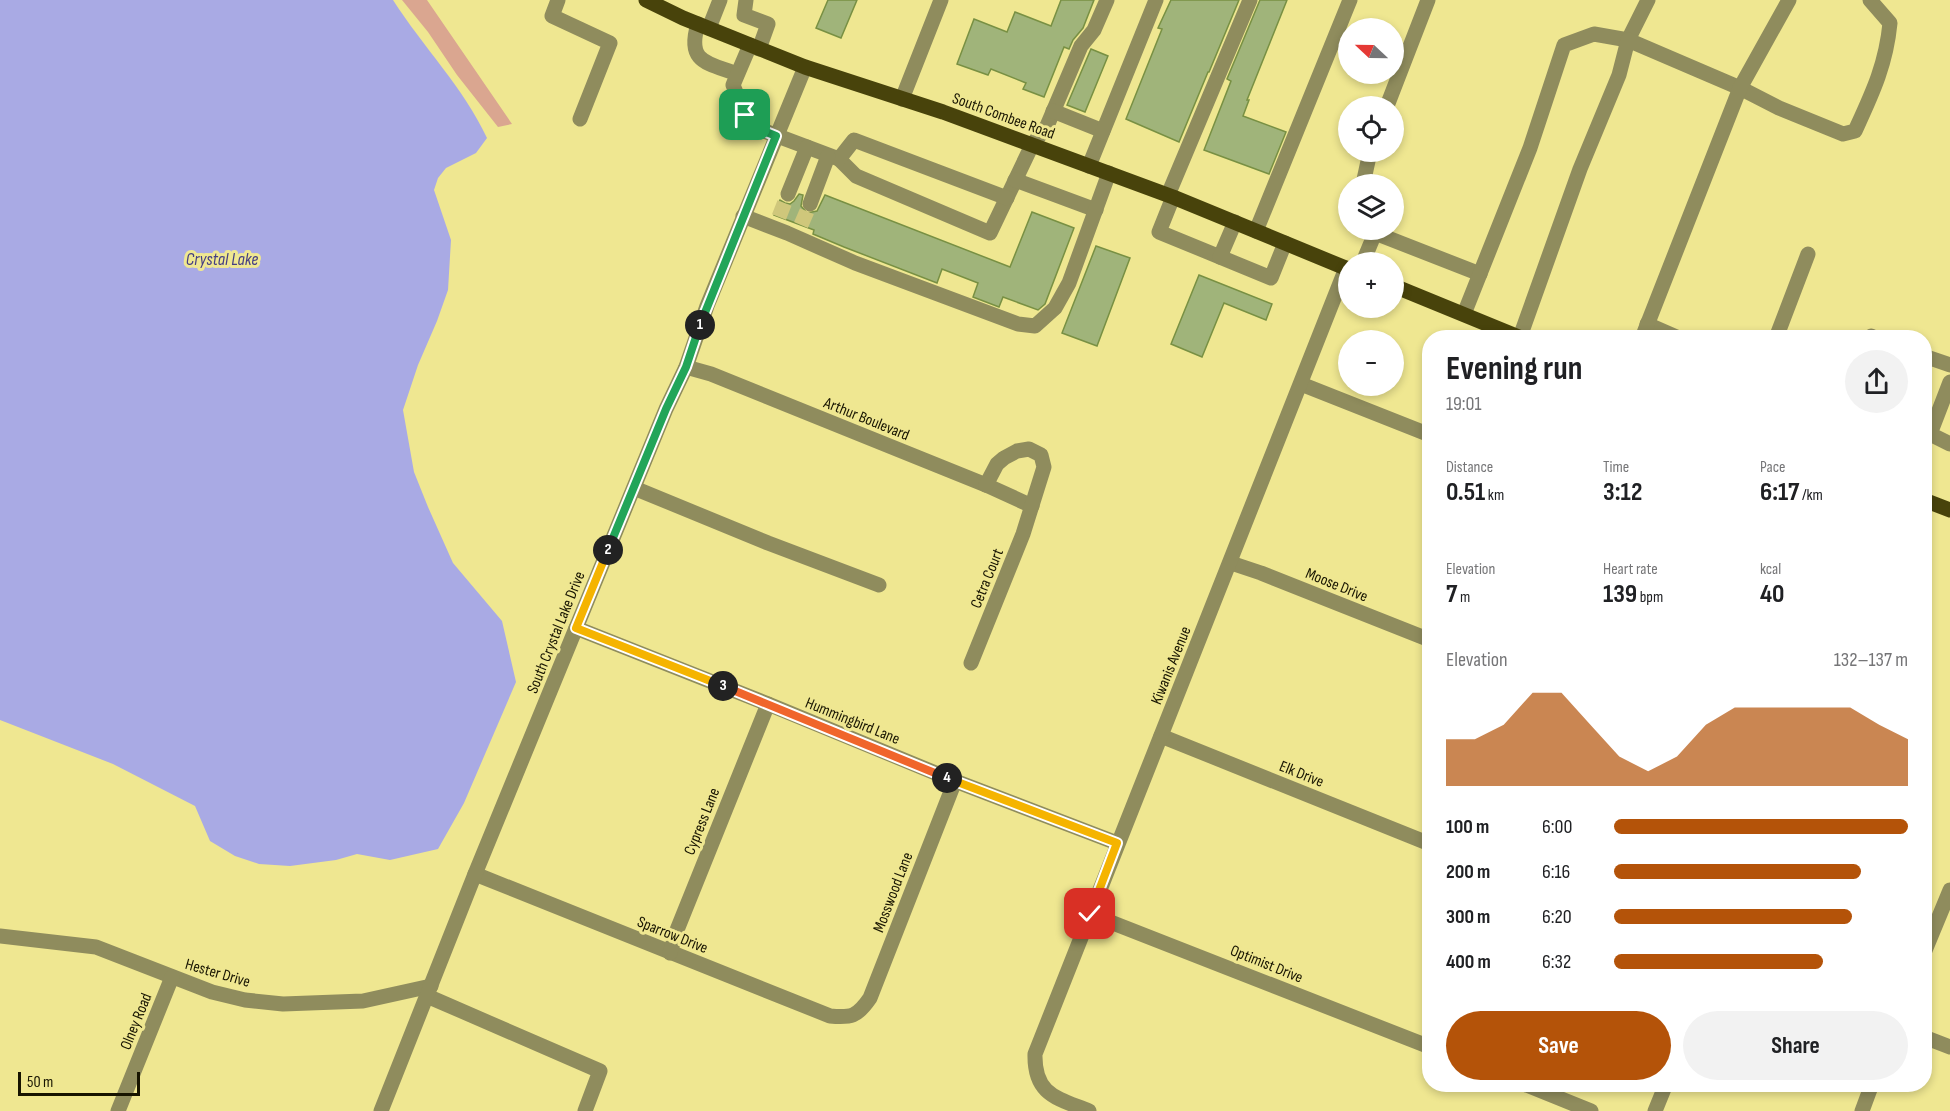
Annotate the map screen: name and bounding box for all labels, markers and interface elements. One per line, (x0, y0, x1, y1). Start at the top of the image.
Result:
north arrow (1338, 18, 1404, 84)
map controls (1338, 18, 1404, 396)
pin (719, 89, 770, 140)
street label: South Combee Road (950, 89, 1057, 144)
button: locate (1338, 96, 1404, 162)
icon: arrive (728, 98, 761, 131)
button: layers (1338, 174, 1404, 240)
water label: Crystal Lake (186, 249, 258, 270)
button: + (1338, 252, 1404, 318)
pin: 1 (685, 310, 715, 340)
text: 1 (697, 315, 703, 334)
button: − (1338, 330, 1404, 396)
text: Evening run (1446, 349, 1582, 389)
button: share (1845, 350, 1908, 413)
text: 19:01 (1446, 392, 1482, 416)
street label: Arthur Boulevard (820, 393, 912, 445)
text: Distance (1446, 458, 1493, 477)
text: Time (1603, 458, 1629, 477)
text: Pace (1760, 458, 1785, 477)
text: 0.51 (1446, 477, 1485, 508)
text: 3:12 (1603, 477, 1642, 508)
text: 6:17 (1760, 477, 1799, 508)
text: km (1485, 486, 1504, 505)
text: /km (1799, 486, 1823, 505)
pin: 2 (593, 535, 623, 565)
text: 2 (604, 540, 612, 559)
street label: Cetra Court (967, 546, 1008, 611)
text: Elevation (1446, 560, 1495, 579)
text: Heart rate (1603, 560, 1658, 579)
text: kcal (1760, 560, 1781, 579)
street label: Moose Drive (1303, 564, 1370, 606)
street label: South Crystal Lake Drive (523, 569, 590, 696)
text: 7 (1446, 579, 1457, 610)
text: 139 (1603, 579, 1637, 610)
text: 40 (1760, 579, 1784, 610)
text: m (1457, 588, 1470, 607)
text: bpm (1637, 588, 1663, 607)
street label: Kiwanis Avenue (1147, 624, 1196, 707)
text: Elevation (1446, 648, 1508, 672)
text: 132–137 m (1834, 648, 1908, 672)
pin: 3 (708, 671, 738, 701)
text: 3 (719, 676, 727, 695)
street label: Hummingbird Lane (802, 694, 902, 749)
street label: Elk Drive (1276, 757, 1326, 792)
pin: 4 (932, 763, 962, 793)
text: 4 (943, 768, 951, 787)
street label: Cypress Lane (680, 785, 724, 858)
text: 100 m (1446, 815, 1489, 839)
text: 6:00 (1542, 815, 1572, 839)
street label: Mosswood Lane (869, 850, 917, 935)
text: 200 m (1446, 860, 1490, 884)
text: 6:16 (1542, 860, 1570, 884)
pin (1064, 888, 1115, 939)
icon: check (1073, 897, 1106, 930)
text: 300 m (1446, 905, 1490, 929)
text: 6:20 (1542, 905, 1572, 929)
street label: Sparrow Drive (634, 913, 711, 958)
street label: Optimist Drive (1227, 941, 1306, 988)
text: 400 m (1446, 950, 1491, 974)
text: 6:32 (1542, 950, 1571, 974)
street label: Hester Drive (183, 955, 252, 992)
street label: Olney Road (116, 990, 156, 1053)
button: Save (1446, 1011, 1671, 1080)
button: Share (1683, 1011, 1908, 1080)
scale bar (18, 1069, 140, 1096)
text: 50 m (27, 1073, 53, 1092)

